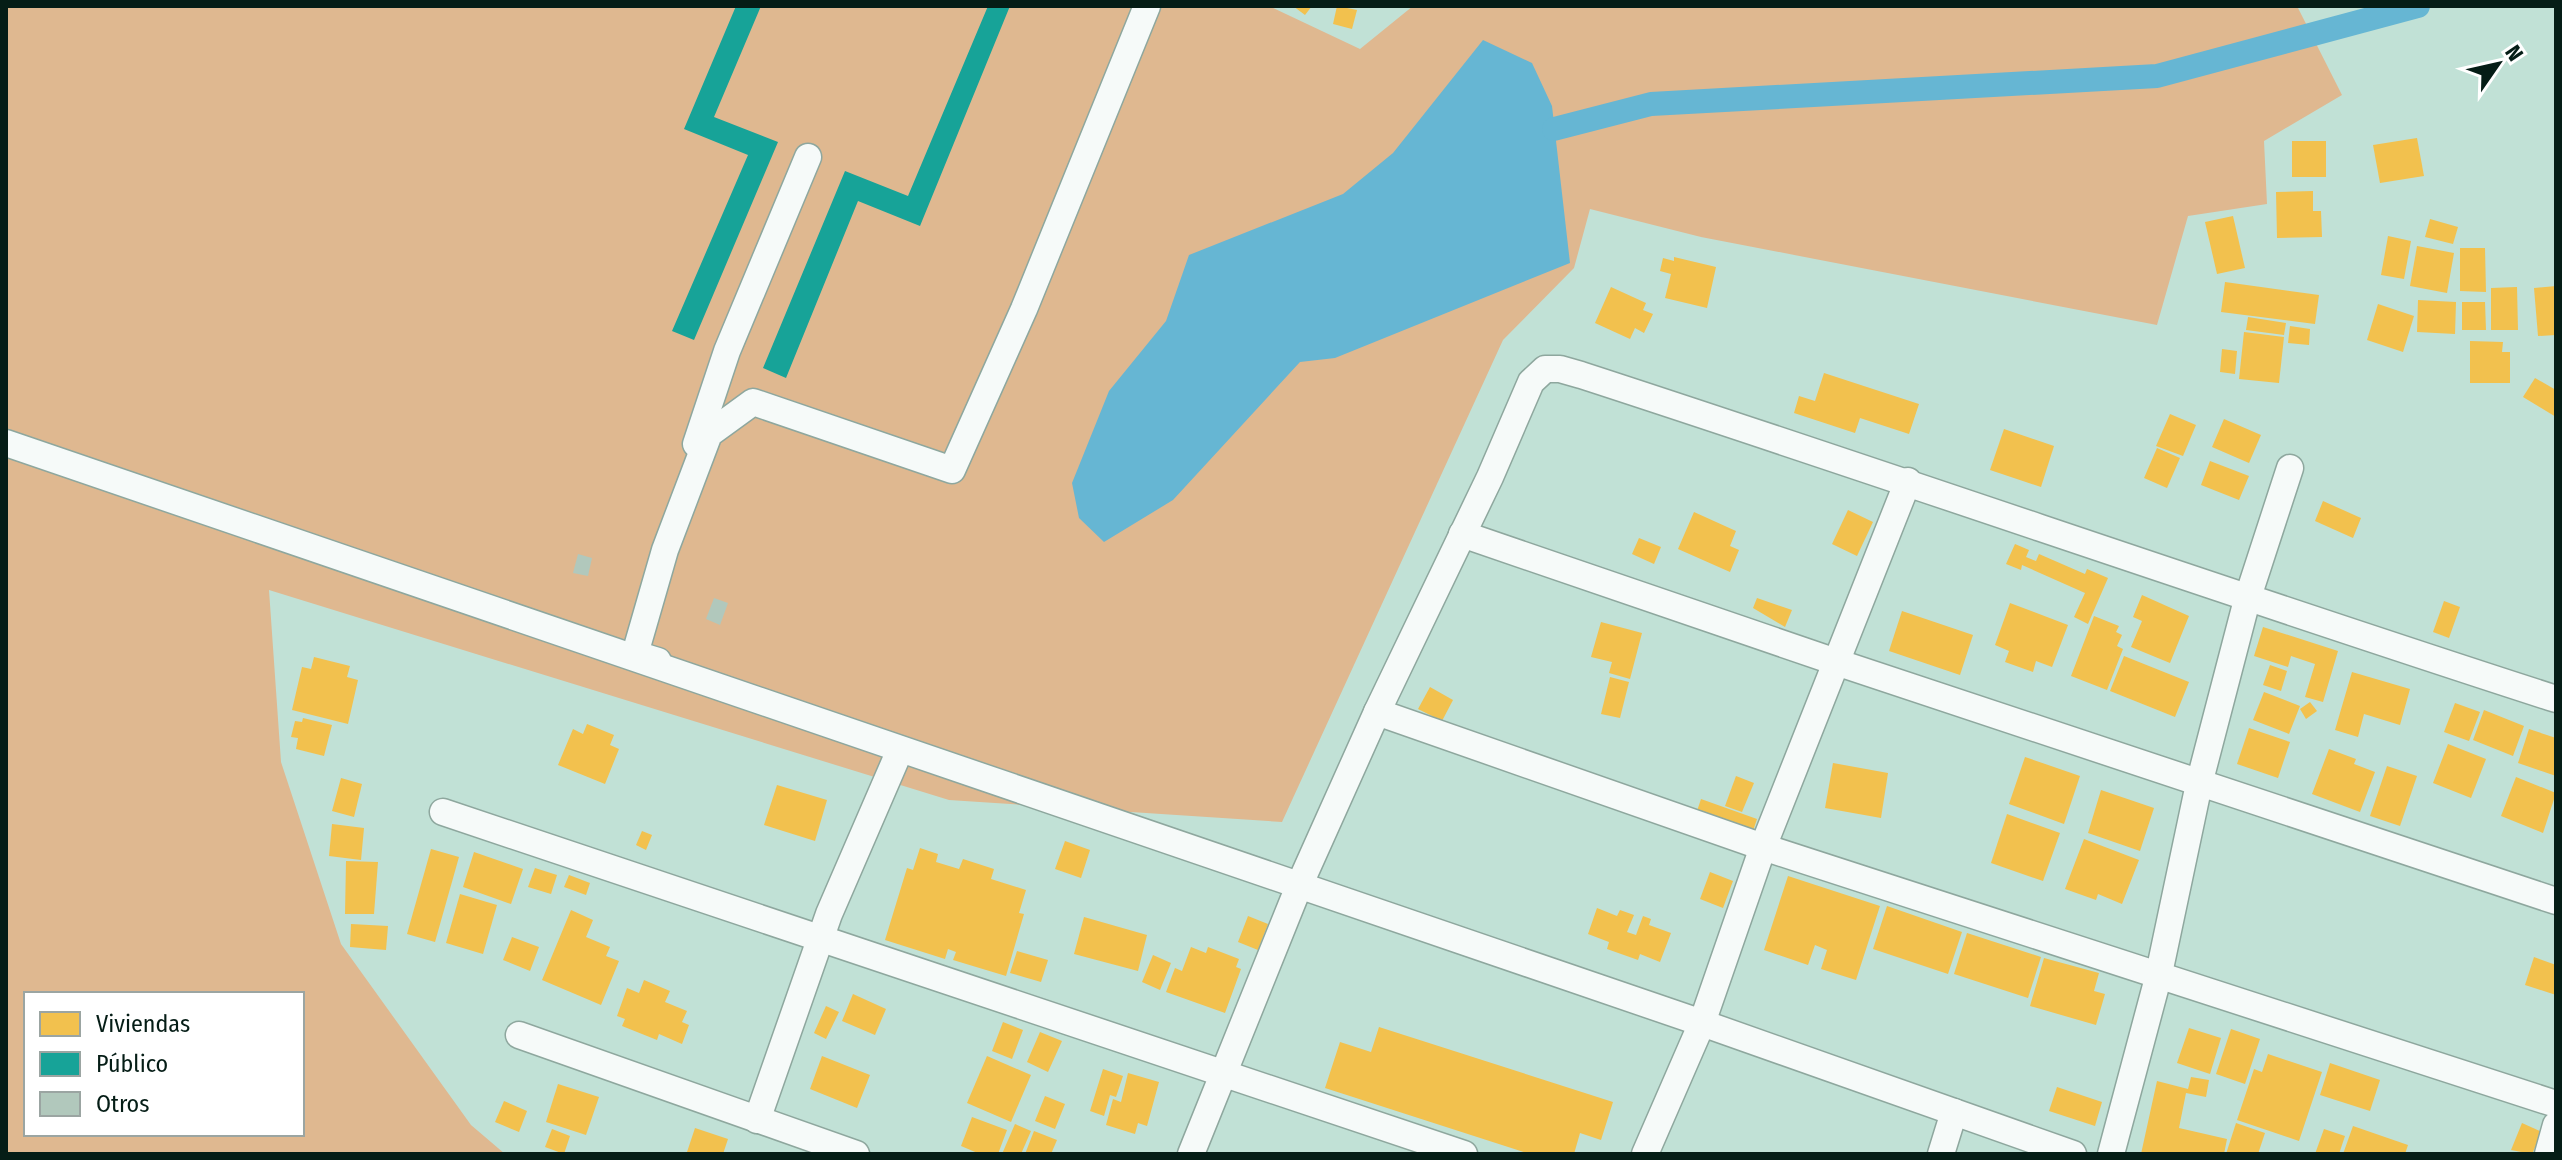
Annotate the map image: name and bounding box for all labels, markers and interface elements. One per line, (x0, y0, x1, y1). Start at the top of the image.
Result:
north arrow (2458, 24, 2538, 104)
text: N (2499, 40, 2529, 66)
legend (24, 992, 304, 1136)
text: Viviendas (96, 1010, 190, 1038)
text: Público (96, 1050, 168, 1078)
text: Otros (96, 1090, 150, 1118)

